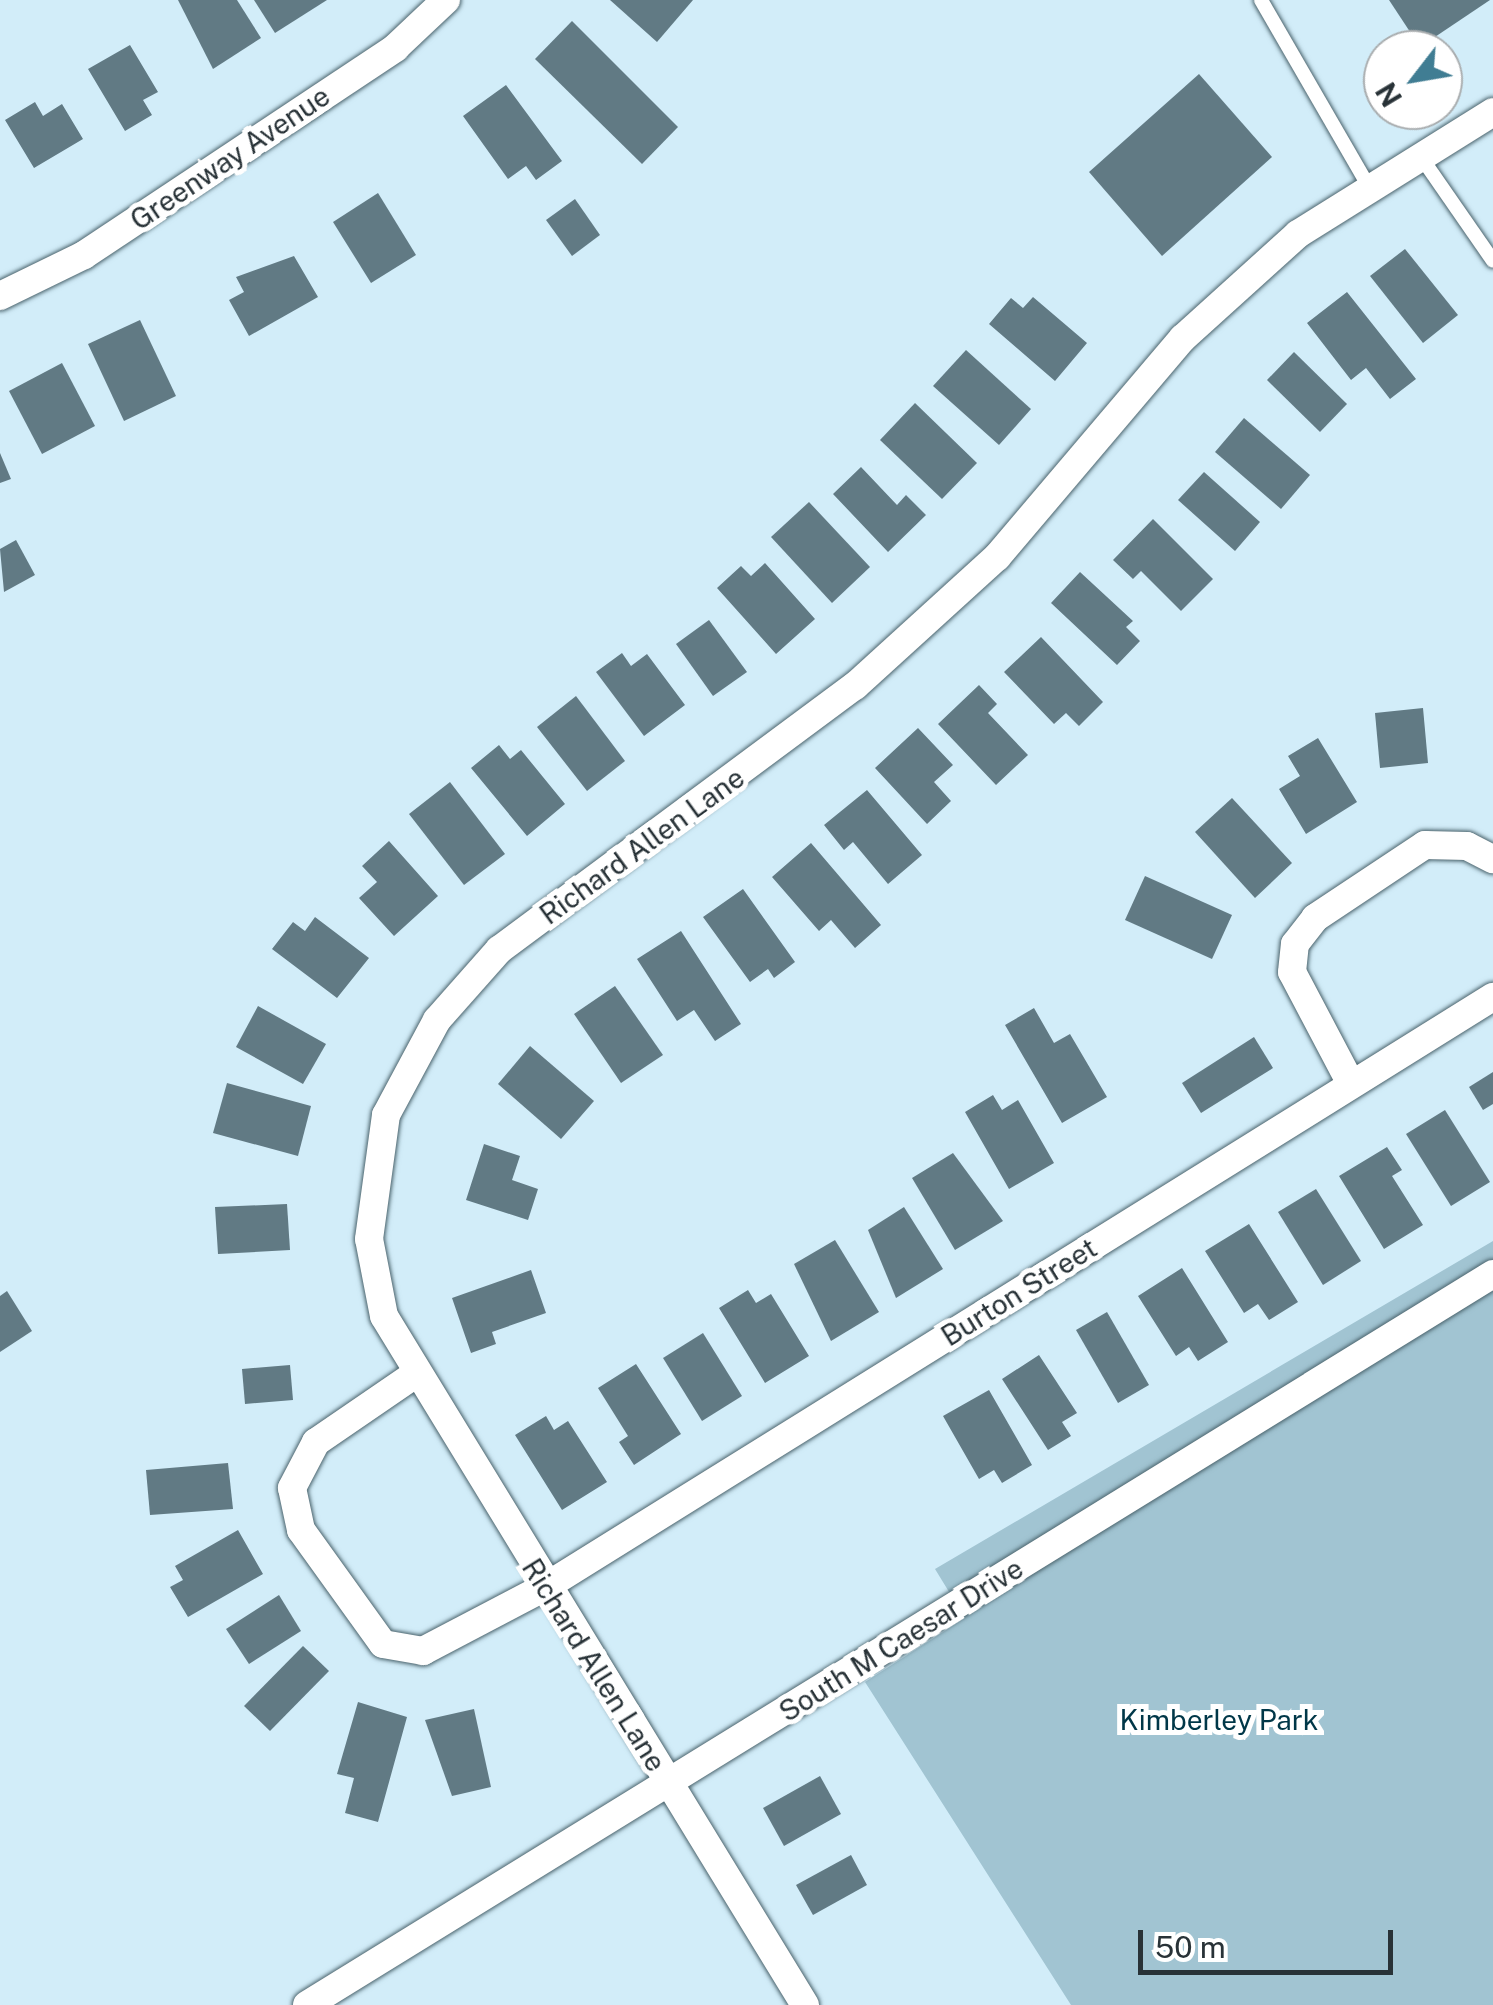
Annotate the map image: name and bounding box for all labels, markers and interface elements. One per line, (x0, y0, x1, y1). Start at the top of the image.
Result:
north arrow (1363, 30, 1463, 130)
text: N (1369, 77, 1408, 113)
street label: Greenway Avenue (124, 79, 336, 237)
street label: Richard Allen Lane (533, 761, 751, 931)
street label: Burton Street (935, 1231, 1103, 1353)
street label: South M Caesar Drive (773, 1551, 1029, 1729)
street label: Richard Allen Lane (515, 1553, 673, 1777)
park label: Kimberley Park (1120, 1703, 1318, 1737)
scale bar (1143, 1910, 1398, 1972)
text: 50 m (1155, 1929, 1226, 1965)

